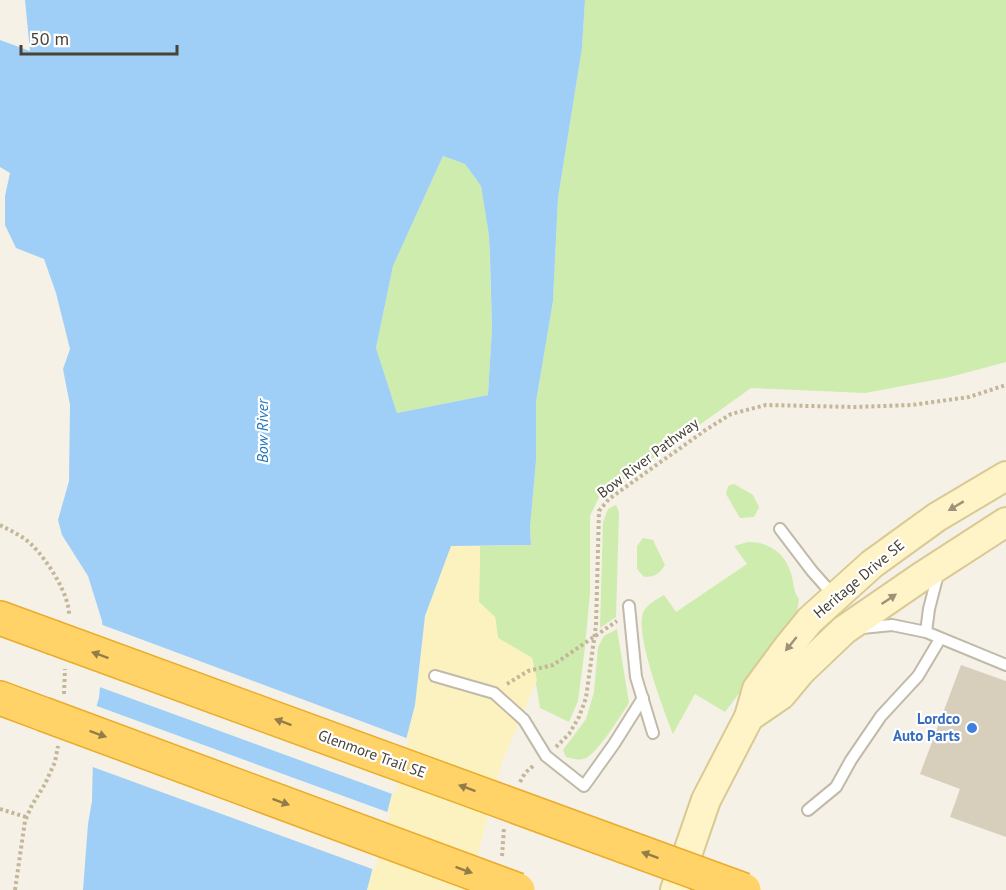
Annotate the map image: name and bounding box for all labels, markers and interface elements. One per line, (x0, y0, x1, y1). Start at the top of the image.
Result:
scale bar (21, 18, 177, 56)
text: 50 m (30, 27, 69, 50)
water label: Bow River (252, 397, 272, 463)
street label: Bow River Pathway (593, 413, 702, 502)
one-way arrow (947, 501, 964, 511)
street label: Heritage Drive SE (809, 535, 908, 622)
one-way arrow (881, 593, 897, 605)
one-way arrow (784, 636, 797, 652)
one-way arrow (91, 649, 109, 659)
place label: Lordco Auto Parts (893, 709, 960, 745)
one-way arrow (274, 716, 292, 726)
marker: Lordco Auto Parts (965, 721, 979, 735)
street label: Glenmore Trail SE (316, 725, 429, 782)
one-way arrow (89, 730, 107, 740)
one-way arrow (457, 783, 475, 793)
one-way arrow (272, 798, 290, 807)
one-way arrow (641, 850, 659, 860)
one-way arrow (455, 866, 473, 875)

